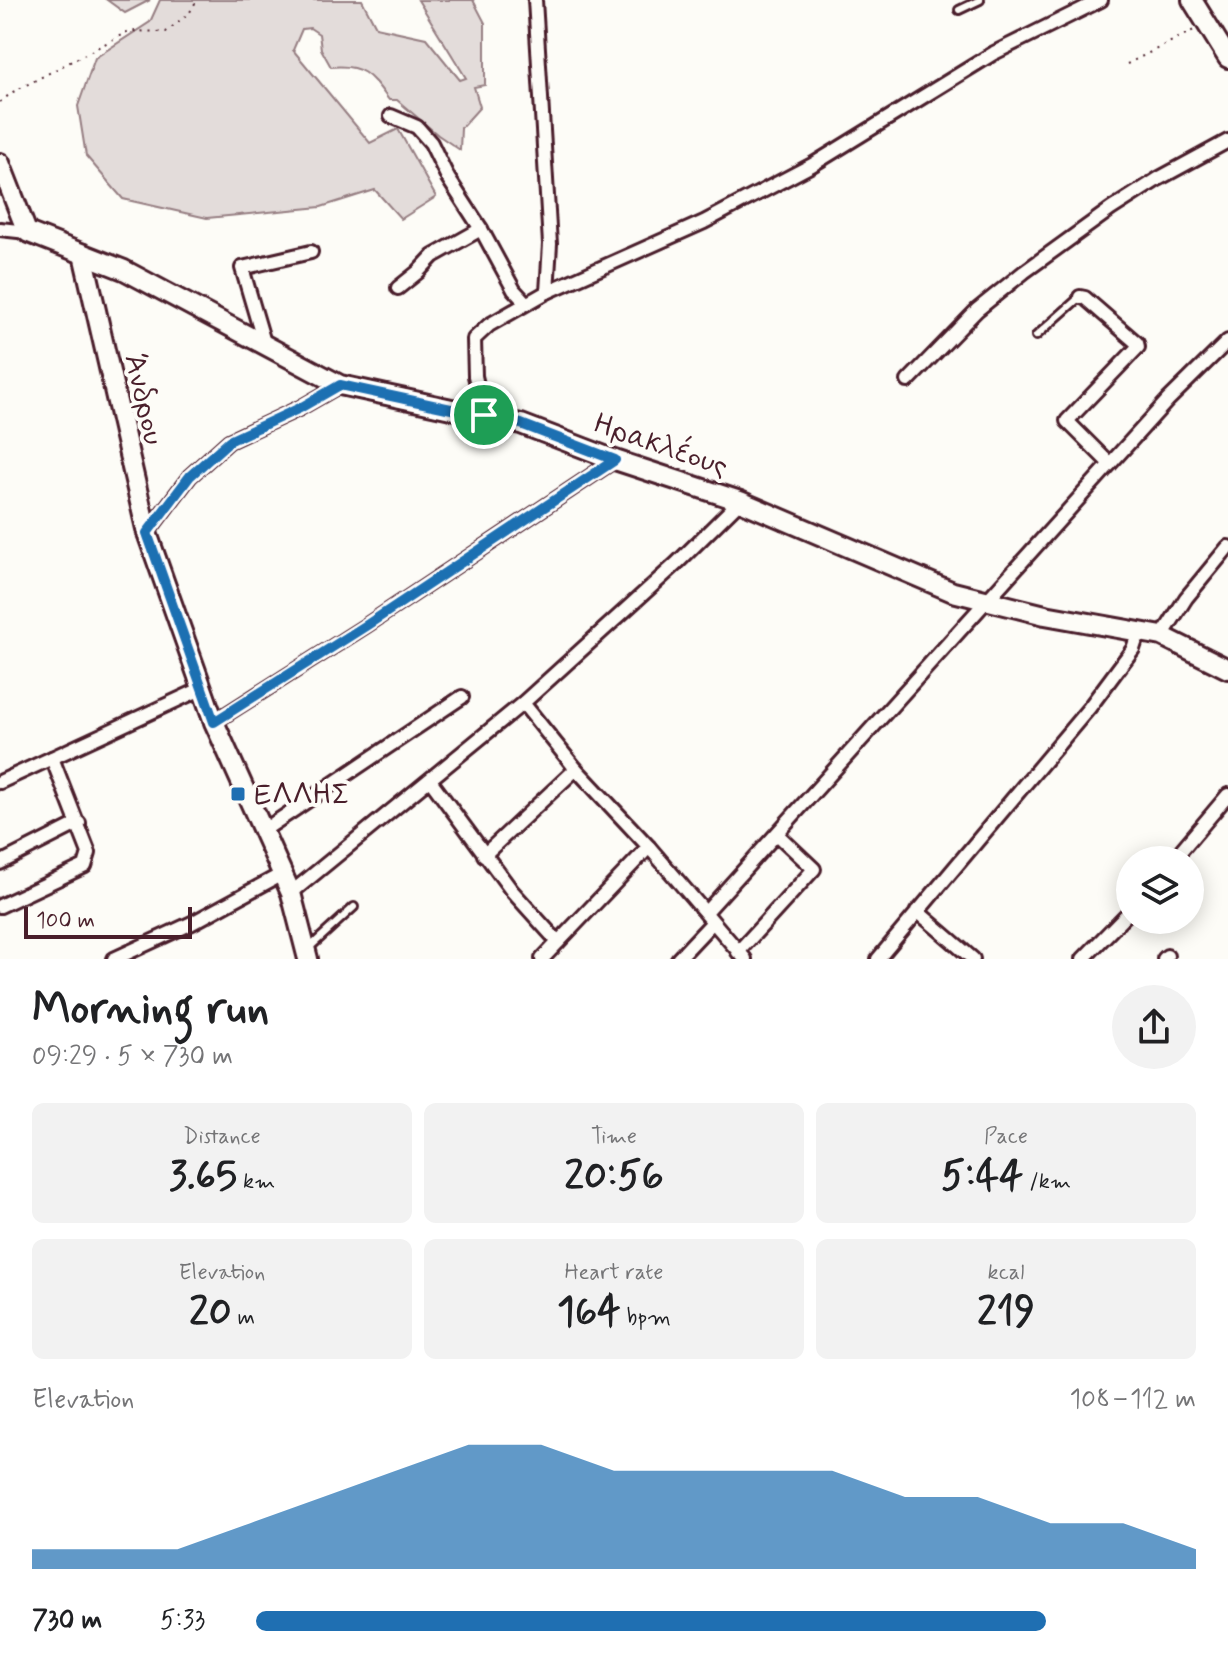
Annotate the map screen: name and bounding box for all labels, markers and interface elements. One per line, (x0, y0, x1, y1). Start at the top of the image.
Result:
street label: Άνδρου (114, 350, 173, 449)
pin (450, 381, 518, 449)
icon: arrive (462, 393, 506, 437)
street label: Ηρακλέους (588, 404, 733, 487)
place label: ΕΛΛΗΣ (254, 776, 350, 815)
marker: ΕΛΛΗΣ (229, 785, 247, 803)
map controls (1116, 846, 1204, 934)
button: layers (1116, 846, 1204, 934)
scale bar (24, 903, 192, 939)
text: 100 m (36, 907, 95, 935)
text: Morning run (32, 981, 269, 1039)
button: share (1112, 985, 1196, 1069)
text: 09:29 · 5 × 730 m (32, 1040, 233, 1074)
text: Distance (183, 1123, 261, 1151)
text: Time (591, 1123, 637, 1151)
text: Pace (984, 1123, 1028, 1151)
text: 3.65 (169, 1151, 237, 1203)
text: 20:56 (564, 1151, 664, 1203)
text: 5:44 (941, 1151, 1023, 1203)
text: km (237, 1168, 275, 1196)
text: /km (1023, 1168, 1071, 1196)
text: Elevation (179, 1259, 265, 1287)
text: Heart rate (565, 1259, 663, 1287)
text: kcal (988, 1259, 1024, 1287)
text: 20 (189, 1287, 232, 1339)
text: 164 (557, 1287, 621, 1339)
text: 219 (977, 1287, 1035, 1339)
text: m (232, 1304, 255, 1332)
text: bpm (621, 1304, 671, 1332)
text: Elevation (32, 1383, 134, 1417)
text: 108–112 m (1069, 1383, 1196, 1417)
text: 730 m (32, 1604, 102, 1638)
text: 5:33 (160, 1604, 205, 1638)

